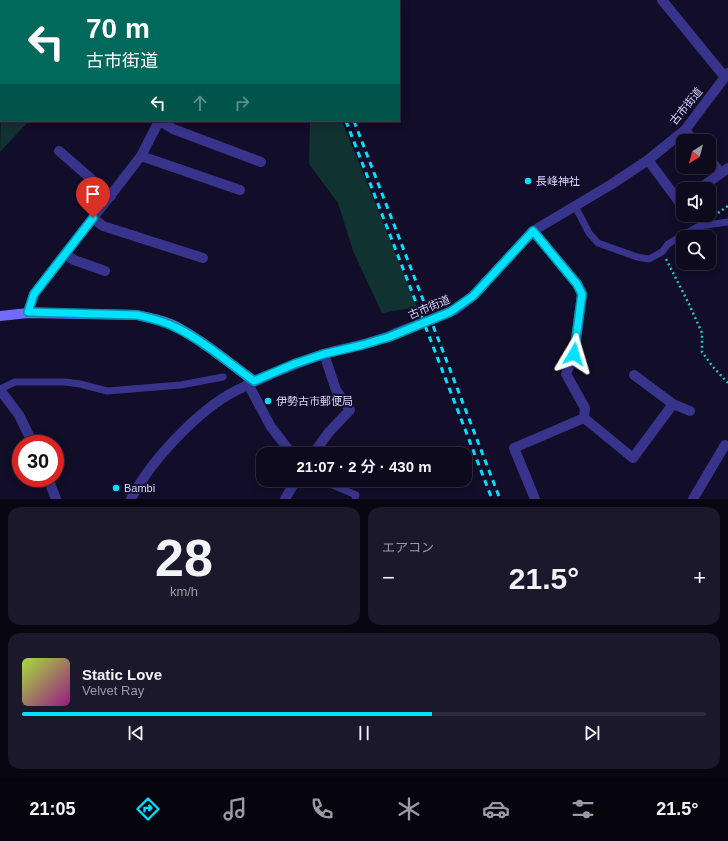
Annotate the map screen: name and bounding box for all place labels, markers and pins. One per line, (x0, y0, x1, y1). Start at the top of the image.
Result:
place label: 長峰神社 (536, 175, 580, 187)
marker: 長峰神社 (523, 176, 533, 186)
pin (76, 177, 110, 218)
place label: 伊勢古市郵便局 (276, 395, 353, 407)
marker: 伊勢古市郵便局 (263, 396, 273, 406)
place label: Bambi (124, 482, 155, 494)
marker: Bambi (111, 483, 121, 493)

